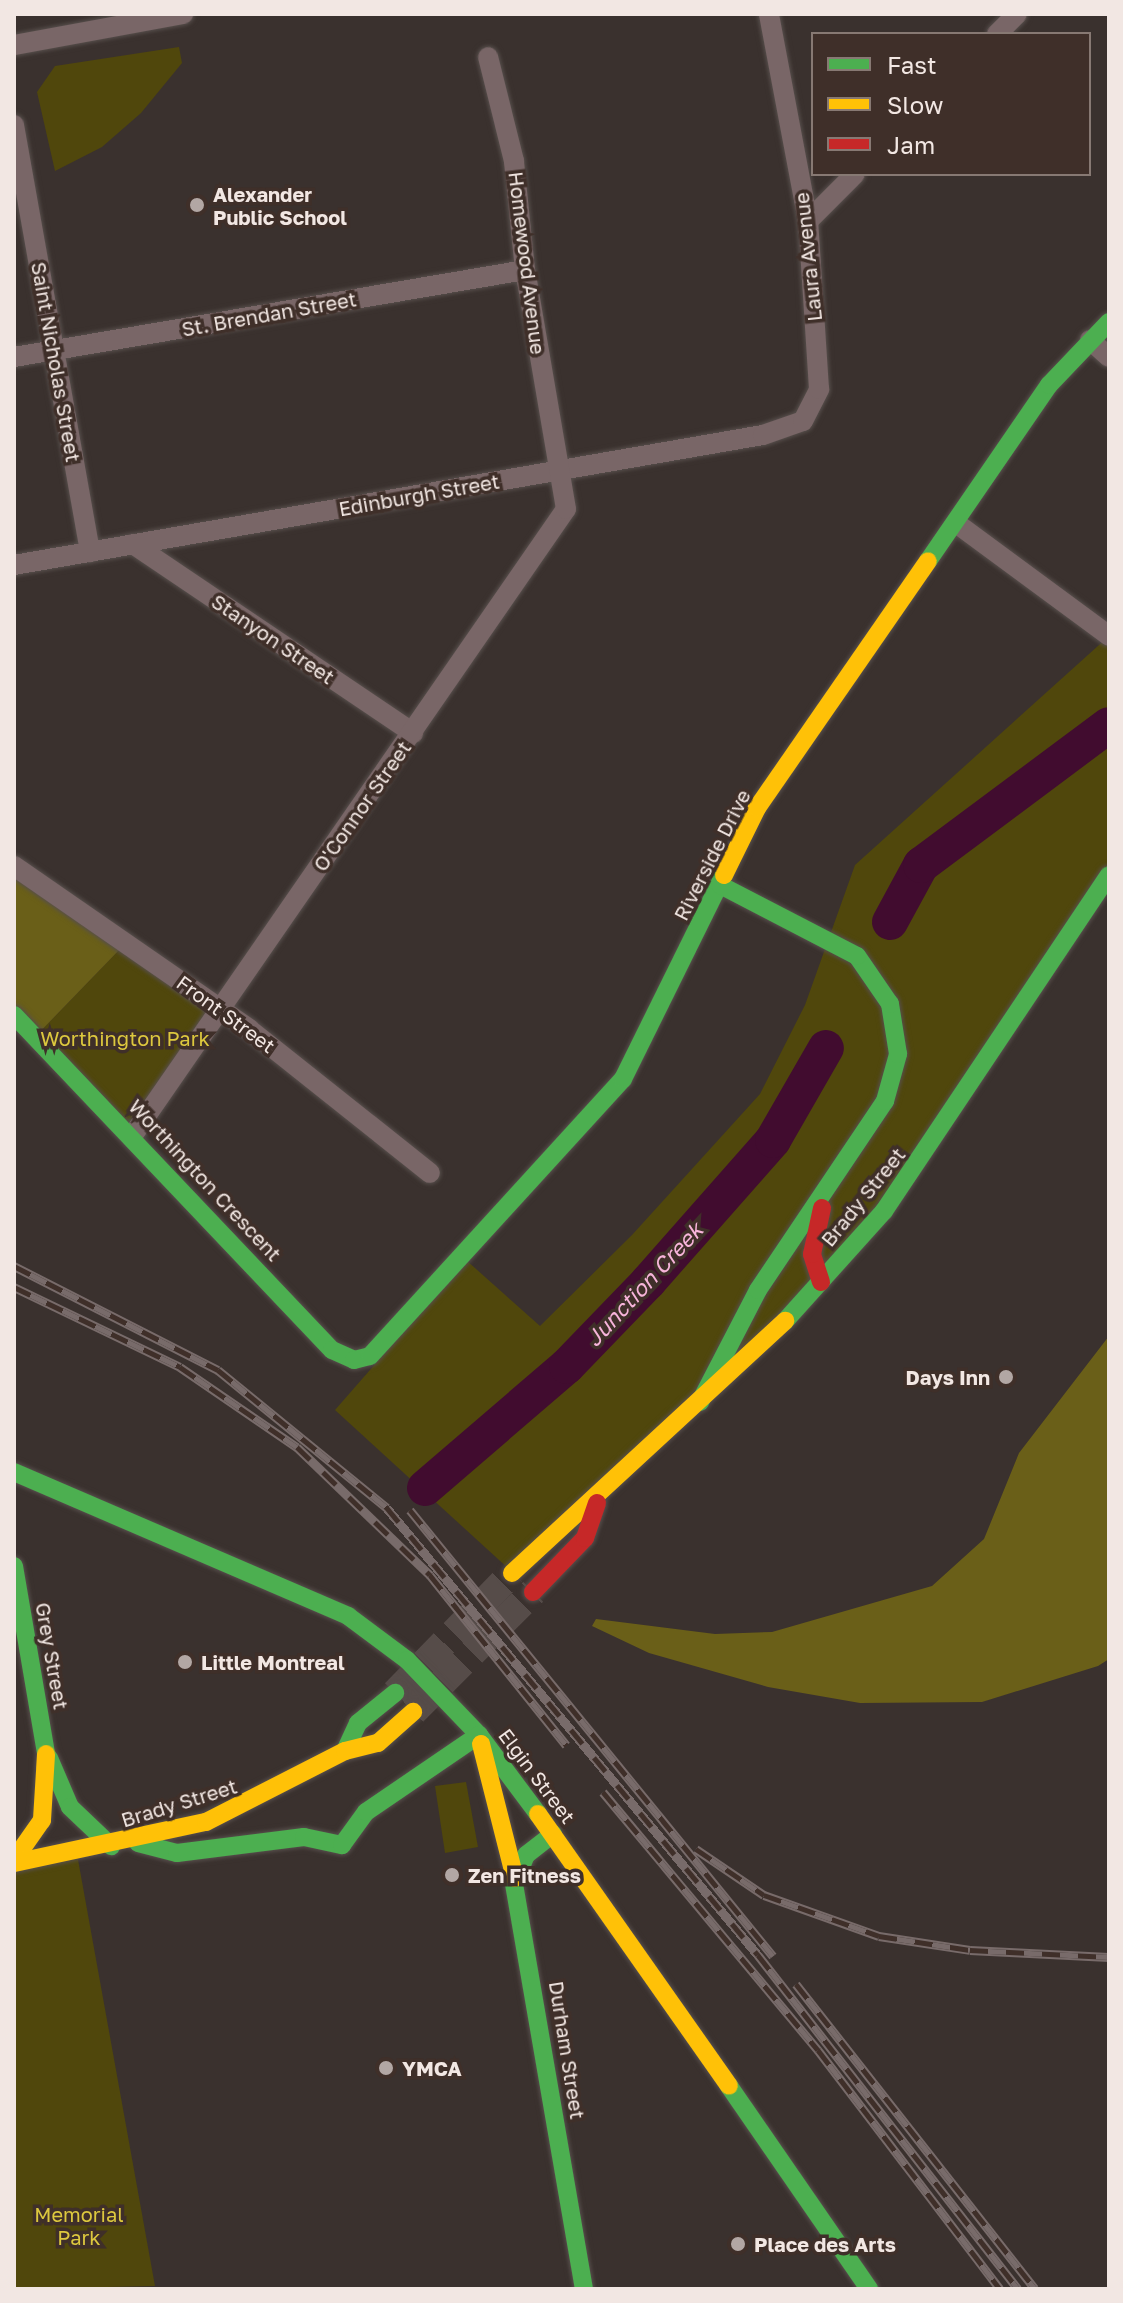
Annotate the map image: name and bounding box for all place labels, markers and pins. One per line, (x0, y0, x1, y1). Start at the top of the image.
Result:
place label: Alexander Public School (213, 182, 347, 229)
marker: Alexander Public School (188, 196, 206, 214)
place label: Days Inn (905, 1365, 990, 1389)
marker: Days Inn (997, 1368, 1015, 1386)
place label: Little Montreal (201, 1650, 345, 1674)
marker: Little Montreal (176, 1653, 194, 1671)
place label: Zen Fitness (468, 1863, 581, 1887)
marker: Zen Fitness (443, 1866, 461, 1884)
place label: YMCA (402, 2056, 462, 2080)
marker: YMCA (377, 2059, 395, 2077)
place label: Place des Arts (754, 2232, 896, 2256)
marker: Place des Arts (729, 2235, 747, 2253)

